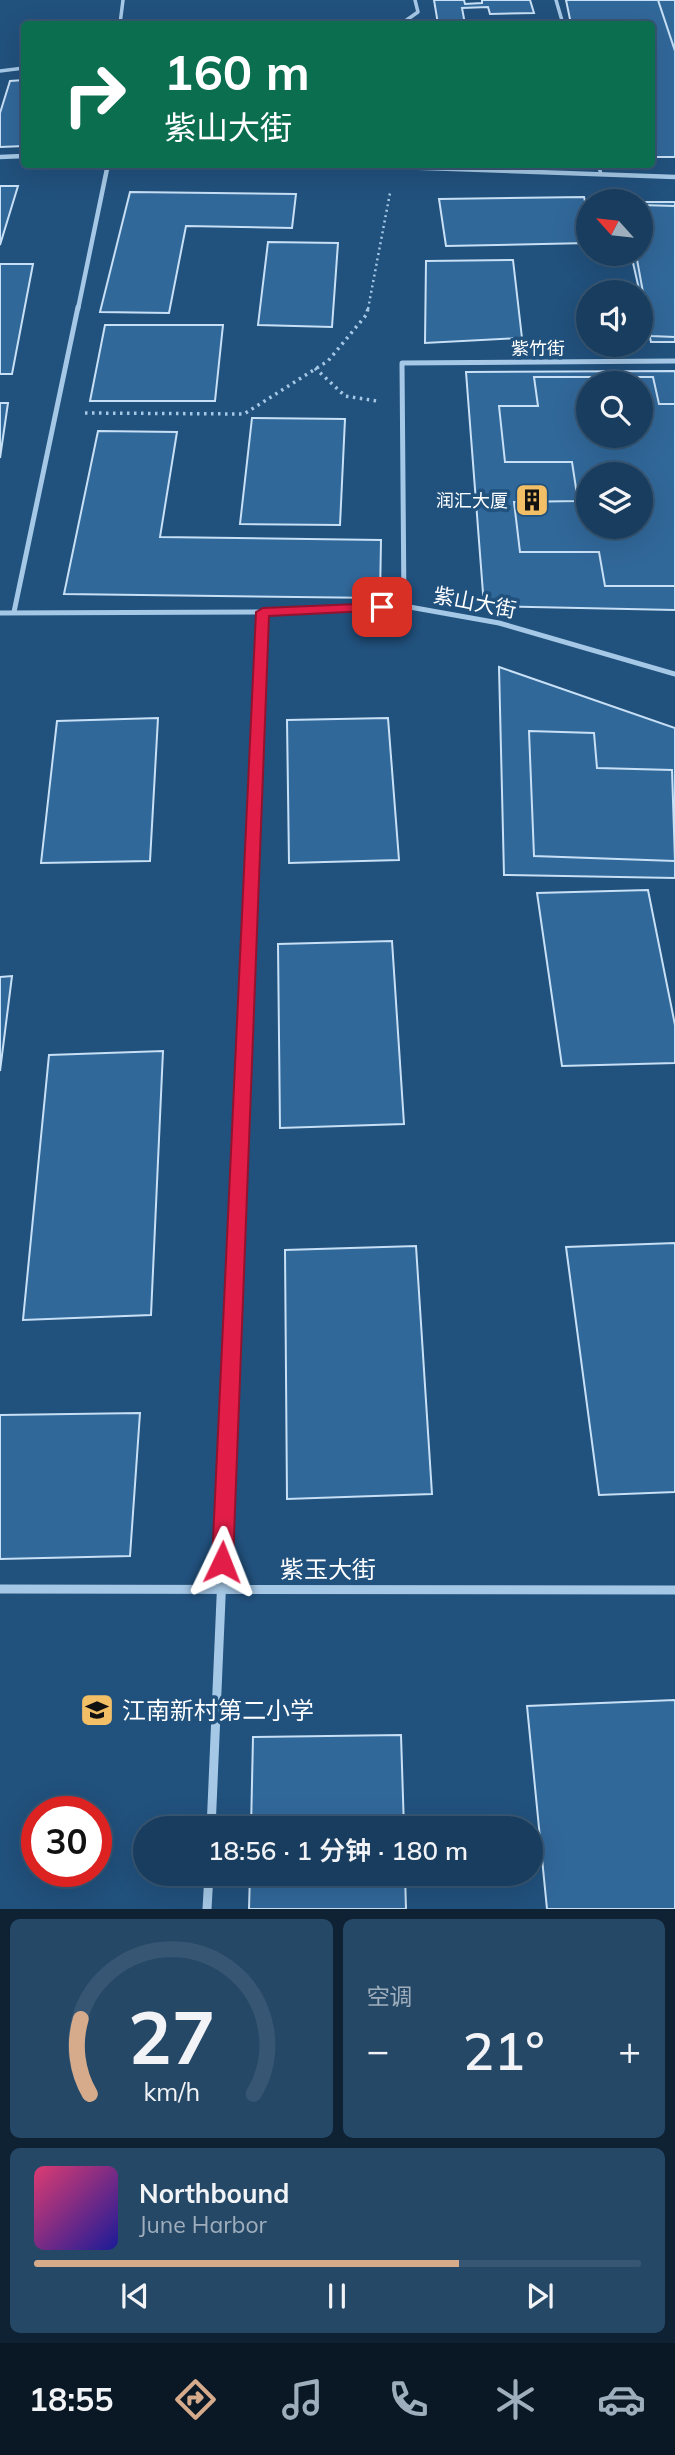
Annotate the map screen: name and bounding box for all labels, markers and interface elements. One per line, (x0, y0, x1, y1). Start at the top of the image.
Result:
text: 160 m (164, 41, 310, 102)
icon: right (49, 49, 140, 140)
text: 紫山大街 (164, 107, 292, 147)
north arrow (576, 189, 653, 266)
map controls (576, 189, 653, 539)
button: sound (576, 280, 653, 357)
street label: 紫竹街 (511, 337, 565, 360)
button: search (576, 371, 653, 448)
button: layers (576, 462, 653, 539)
building icon: 润汇大厦 (513, 481, 551, 519)
place label: 润汇大厦 (436, 489, 508, 512)
pin (352, 577, 412, 637)
street label: 紫山大街 (431, 581, 519, 623)
icon: arrive (363, 588, 401, 626)
position arrow (185, 1525, 259, 1599)
street label: 紫玉大街 (280, 1554, 376, 1584)
school or university icon: 江南新村第二小学 (78, 1691, 116, 1729)
place label: 江南新村第二小学 (122, 1695, 314, 1725)
speed limit sign: 30 (21, 1796, 112, 1887)
text: 18:56 · 1 分钟 · 180 m (208, 1834, 468, 1867)
text: 空调 (367, 1982, 413, 2011)
text: 27 (128, 1992, 215, 2083)
text: 21° (463, 2018, 545, 2083)
text: − (367, 2026, 389, 2074)
text: + (618, 2026, 641, 2074)
text: km/h (143, 2076, 200, 2107)
text: Northbound (139, 2177, 289, 2210)
text: June Harbor (139, 2210, 267, 2239)
icon: previous (116, 2277, 154, 2315)
icon: pause (318, 2277, 356, 2315)
icon: next (521, 2277, 559, 2315)
icon: directions (171, 2375, 220, 2424)
icon: music (278, 2375, 327, 2424)
icon: phone (384, 2375, 433, 2424)
icon: climate (491, 2375, 540, 2424)
icon: car (597, 2375, 646, 2424)
text: 18:55 (29, 2379, 114, 2419)

